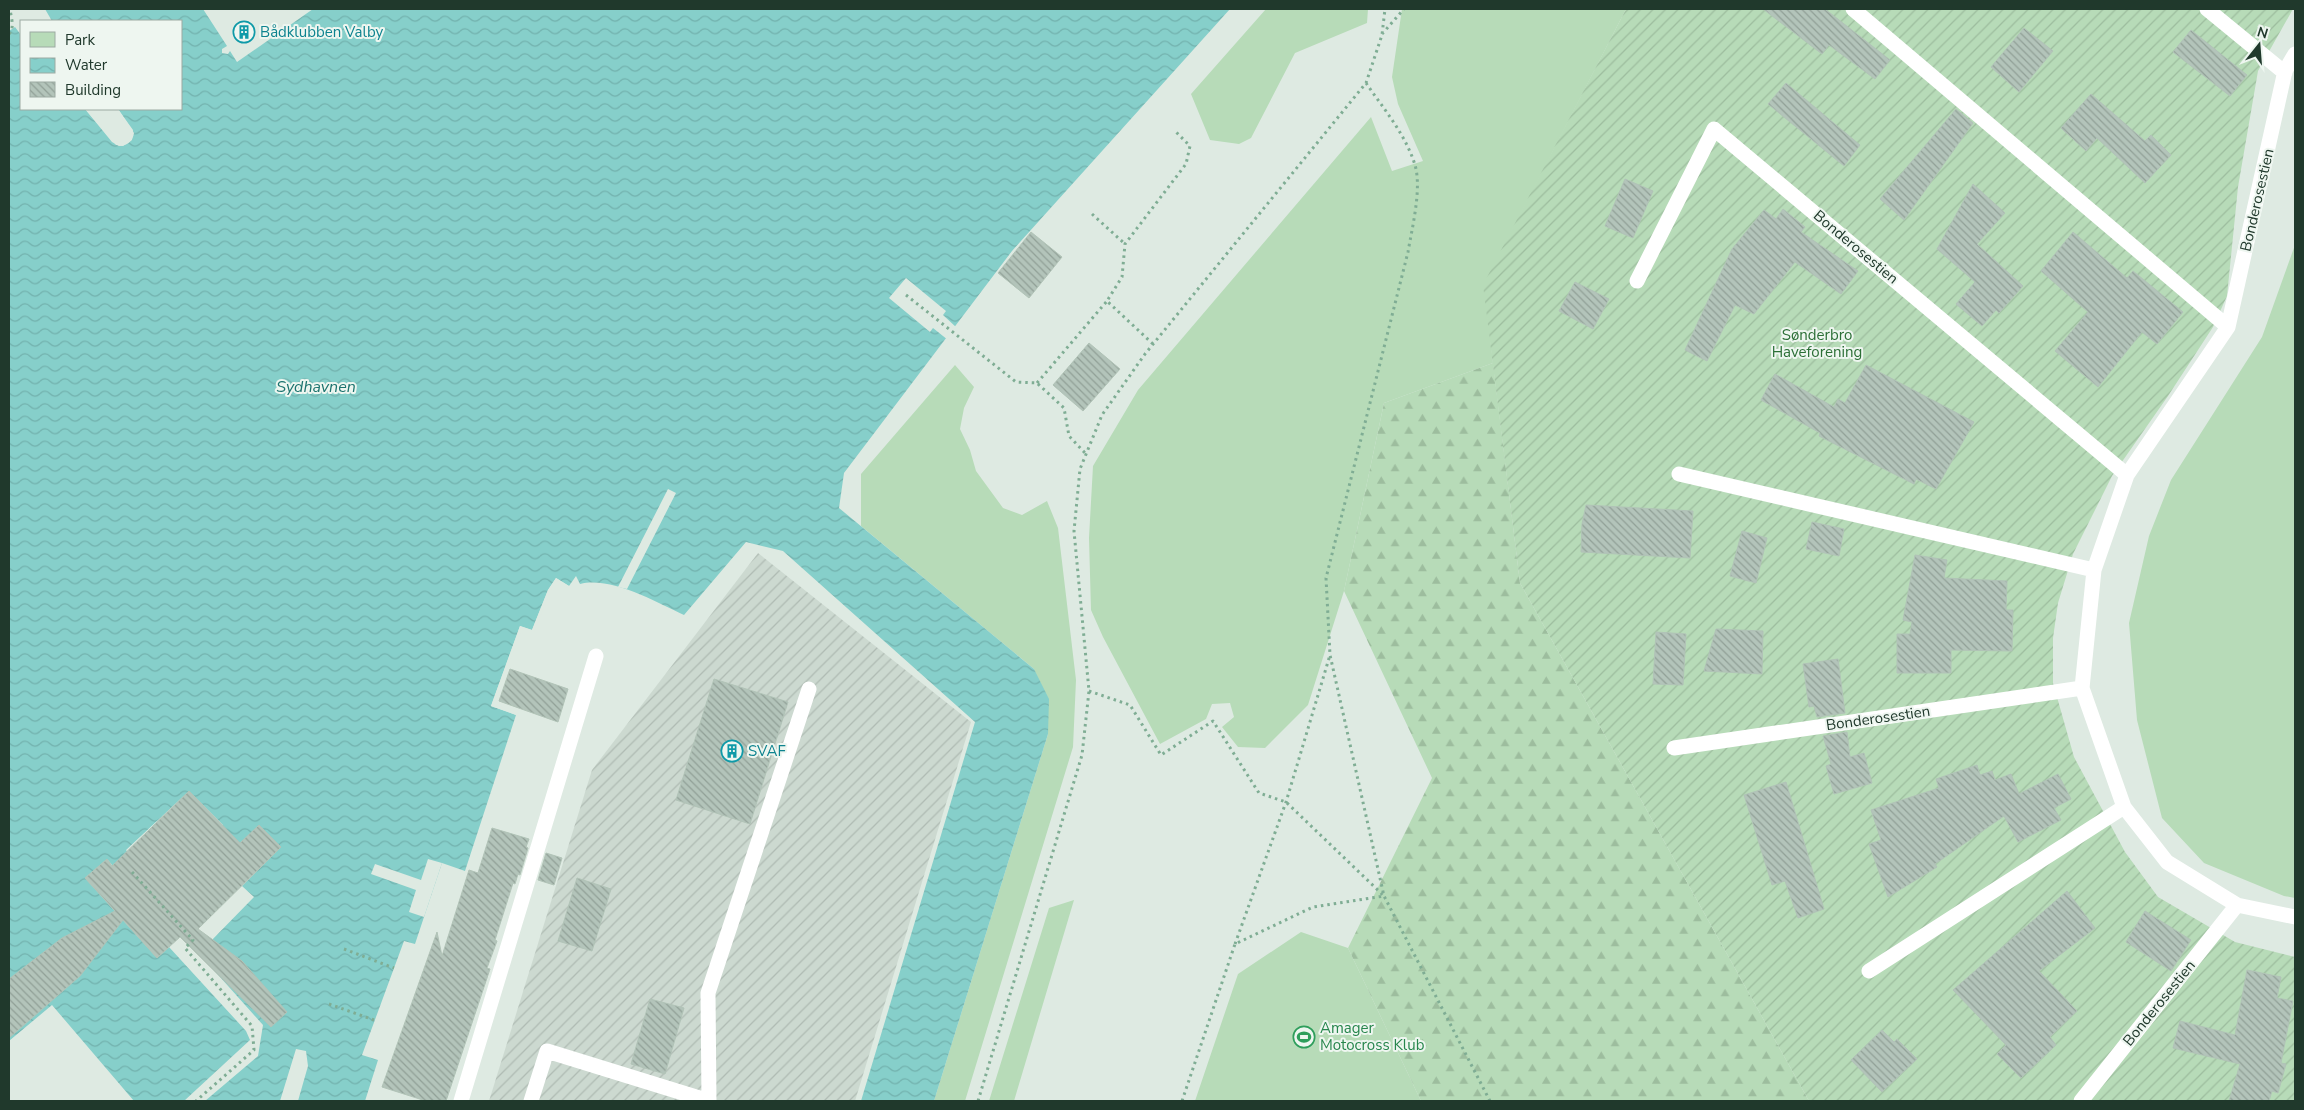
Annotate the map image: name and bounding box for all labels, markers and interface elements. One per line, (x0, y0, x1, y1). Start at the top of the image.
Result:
legend (20, 20, 182, 110)
building icon: Bådklubben Valby (232, 20, 256, 44)
north arrow (2234, 20, 2284, 70)
place label: Bådklubben Valby (260, 22, 384, 42)
text: N (2255, 22, 2270, 44)
text: Park (65, 30, 95, 50)
text: Water (65, 55, 108, 75)
text: Building (65, 80, 121, 100)
street label: Bonderosestien (2235, 147, 2279, 253)
street label: Bonderosestien (1809, 206, 1903, 288)
park label: Sønderbro Haveforening (1772, 325, 1862, 362)
water label: Sydhavnen (276, 376, 356, 398)
street label: Bonderosestien (1825, 701, 1931, 735)
building icon: SVAF (720, 739, 744, 763)
place label: SVAF (748, 741, 786, 761)
street label: Bonderosestien (2118, 956, 2200, 1050)
place label: Amager Motocross Klub (1320, 1018, 1425, 1055)
sports icon: Amager Motocross Klub (1292, 1025, 1316, 1049)

